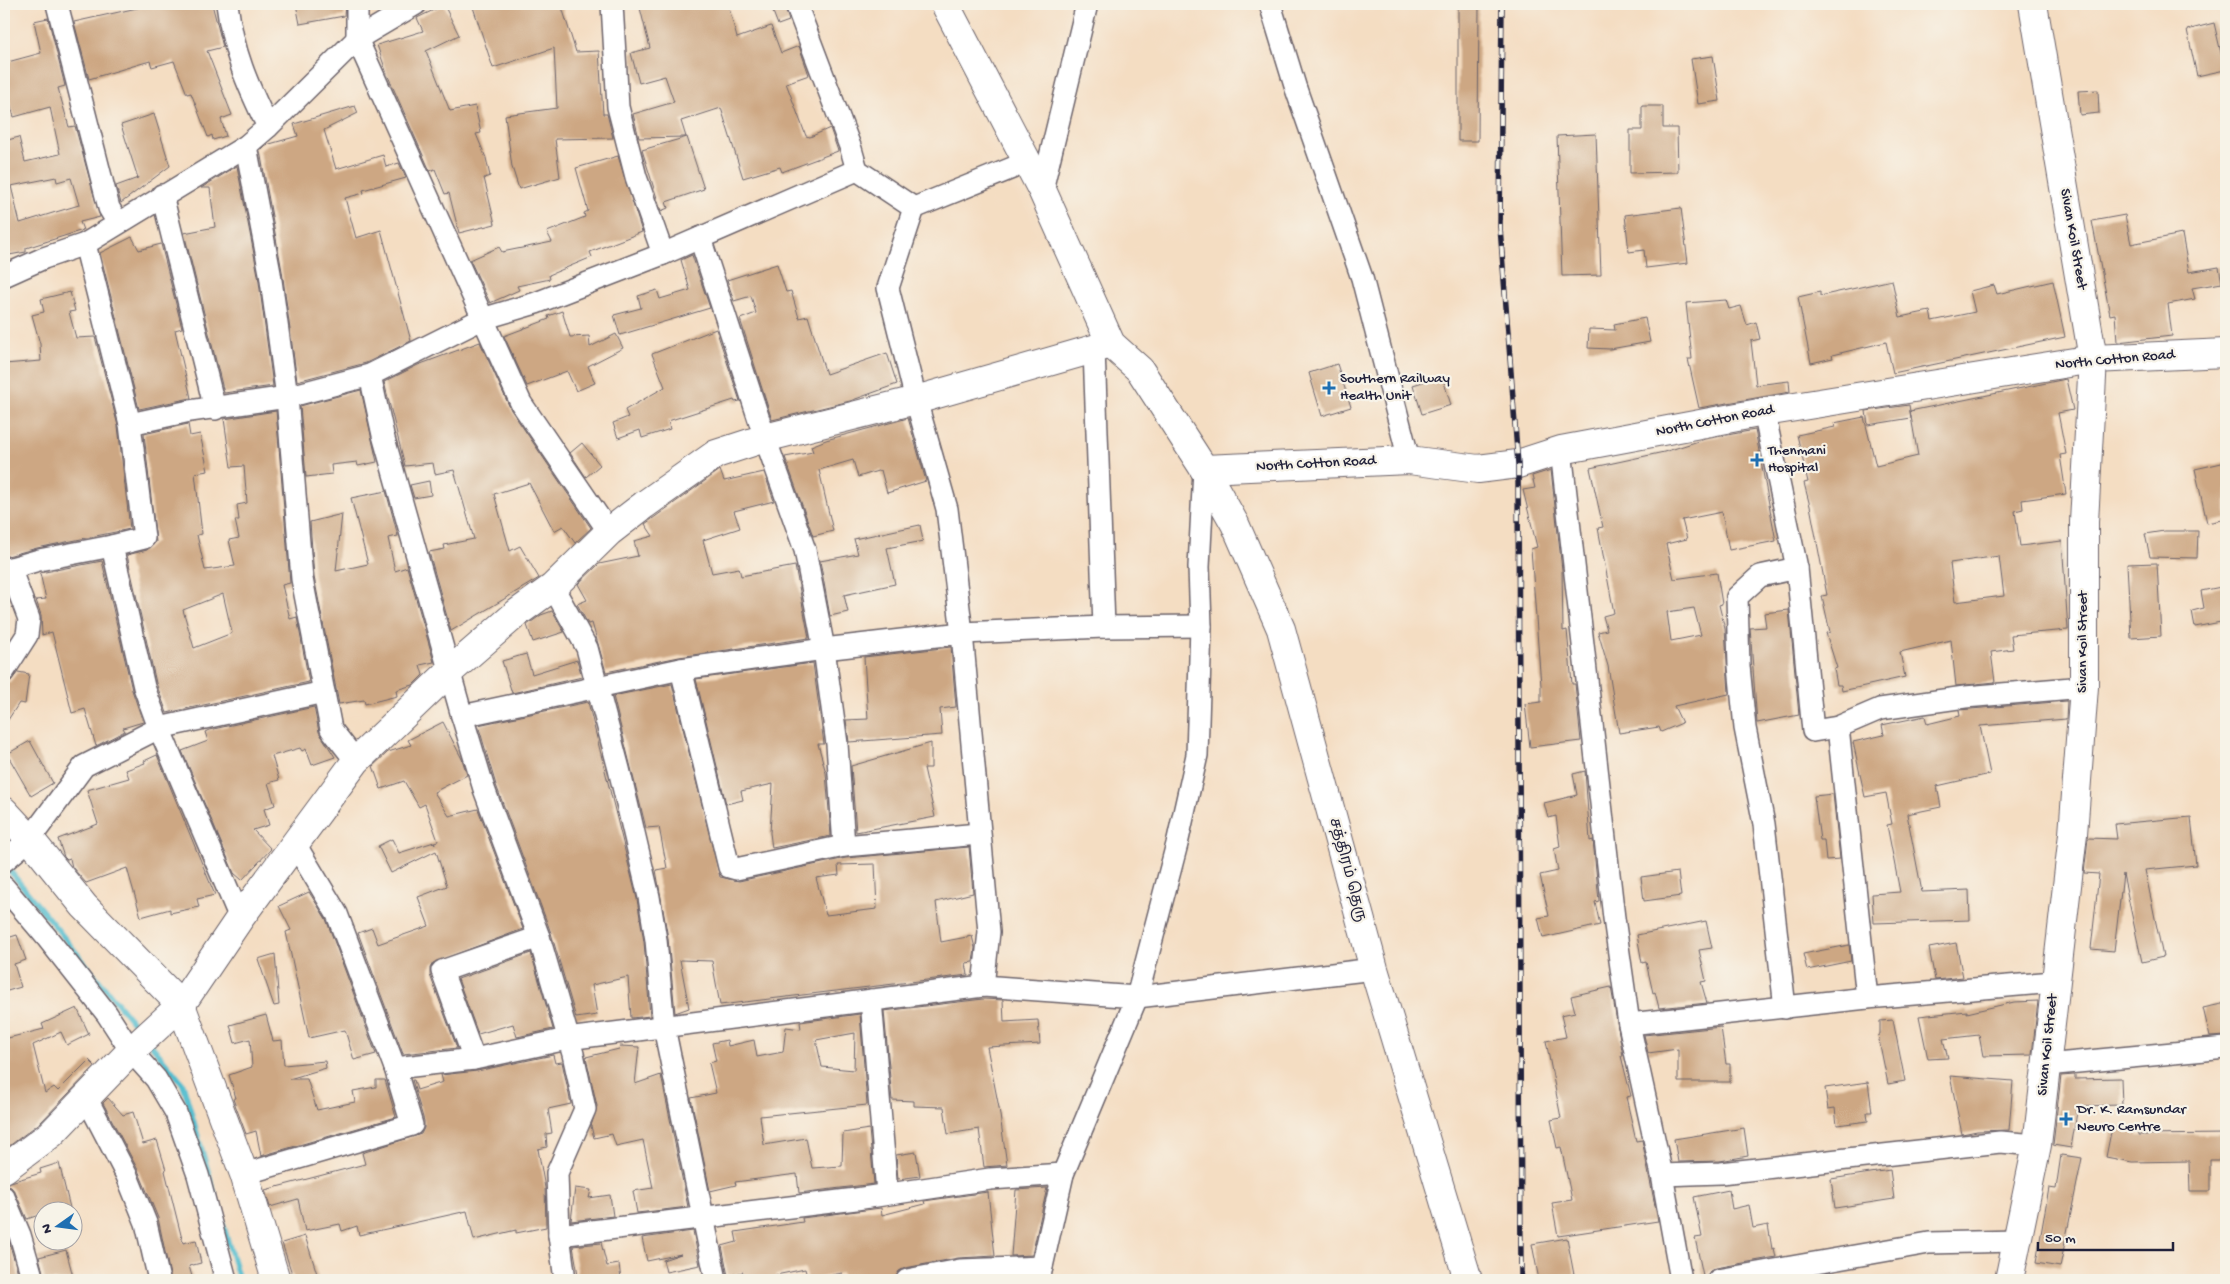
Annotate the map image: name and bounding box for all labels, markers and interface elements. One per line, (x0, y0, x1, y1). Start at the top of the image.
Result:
street label: Sivan Koil Street (2055, 187, 2091, 293)
street label: North Cotton Road (2054, 346, 2177, 374)
place label: Southern Railway Health Unit (1340, 370, 1450, 405)
marker: Southern Railway Health Unit (1322, 381, 1336, 395)
street label: North Cotton Road (1654, 400, 1777, 441)
place label: Thenmani Hospital (1767, 442, 1826, 477)
street label: North Cotton Road (1256, 452, 1378, 476)
marker: Thenmani Hospital (1750, 453, 1764, 467)
street label: Sivan Koil Street (2074, 589, 2092, 693)
street label: சத்திரம் தெரு (1324, 816, 1371, 924)
street label: Sivan Koil Street (2034, 991, 2062, 1097)
place label: Dr. K. Ramsundar Neuro Centre (2076, 1101, 2188, 1136)
marker: Dr. K. Ramsundar Neuro Centre (2059, 1112, 2073, 1126)
north arrow (32, 1202, 82, 1252)
scale bar (2038, 1219, 2172, 1251)
text: N (38, 1222, 57, 1235)
text: 50 m (2045, 1230, 2076, 1248)

